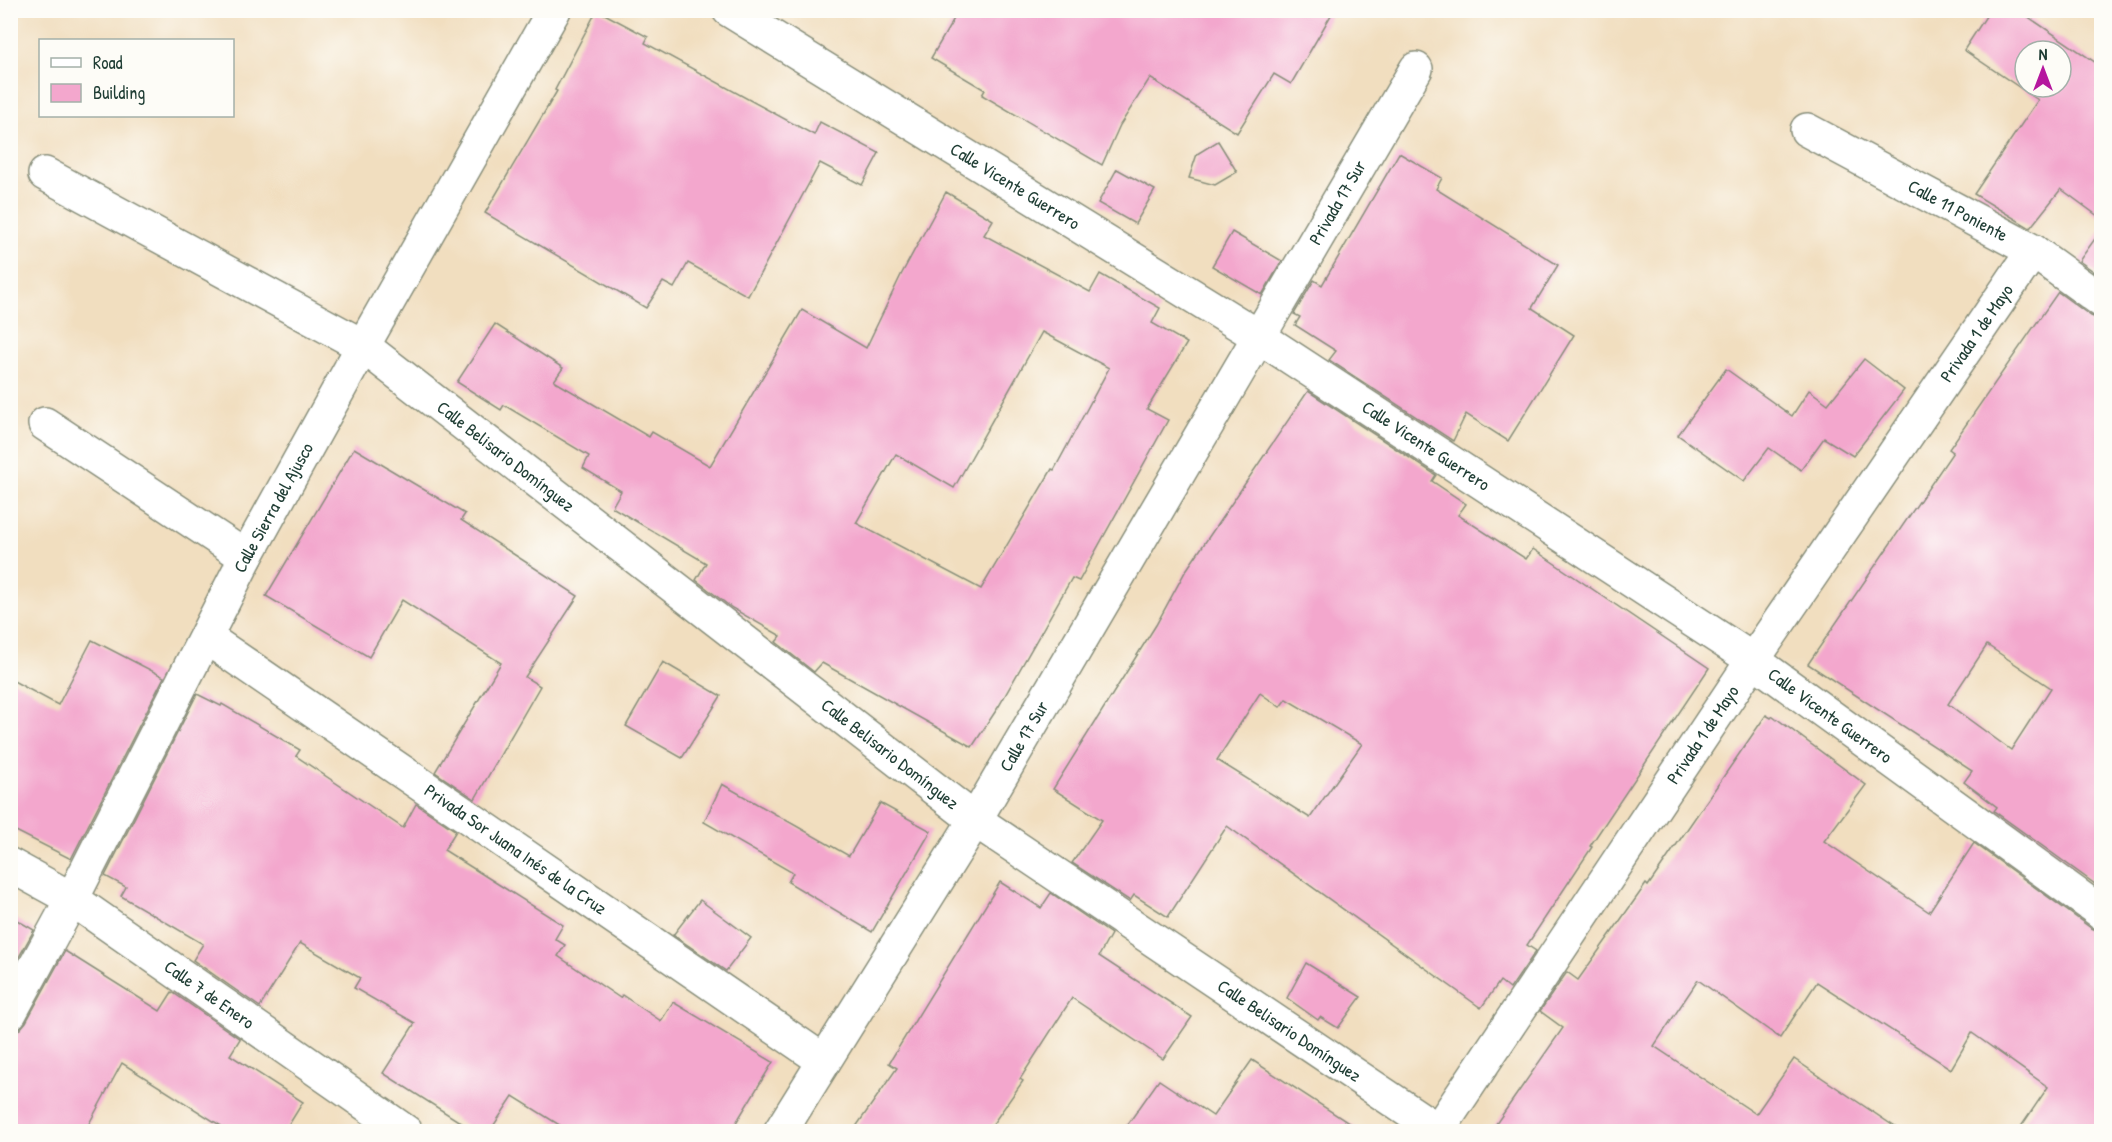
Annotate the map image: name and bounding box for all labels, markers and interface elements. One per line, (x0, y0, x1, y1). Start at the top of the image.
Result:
legend (39, 39, 234, 117)
north arrow (2013, 39, 2073, 99)
text: N (2039, 43, 2048, 65)
text: Road (93, 50, 123, 75)
text: Building (93, 80, 145, 105)
street label: Calle Vicente Guerrero (946, 136, 1085, 235)
street label: Privada 17 Sur (1303, 155, 1372, 249)
street label: Calle 11 Poniente (1904, 173, 2012, 247)
street label: Privada 1 de Mayo (1934, 279, 2019, 387)
street label: Calle Vicente Guerrero (1357, 394, 1495, 497)
street label: Calle Belisario Domínguez (432, 395, 580, 518)
street label: Calle Sierra del Ajusco (227, 438, 319, 577)
street label: Calle Vicente Guerrero (1763, 662, 1898, 769)
street label: Privada 1 de Mayo (1660, 680, 1745, 789)
street label: Calle Belisario Domínguez (816, 692, 964, 815)
street label: Calle 17 Sur (993, 696, 1054, 776)
street label: Privada Sor Juana Inés de la Cruz (420, 778, 612, 921)
street label: Calle 7 de Enero (159, 954, 260, 1035)
street label: Calle Belisario Domínguez (1213, 973, 1366, 1088)

